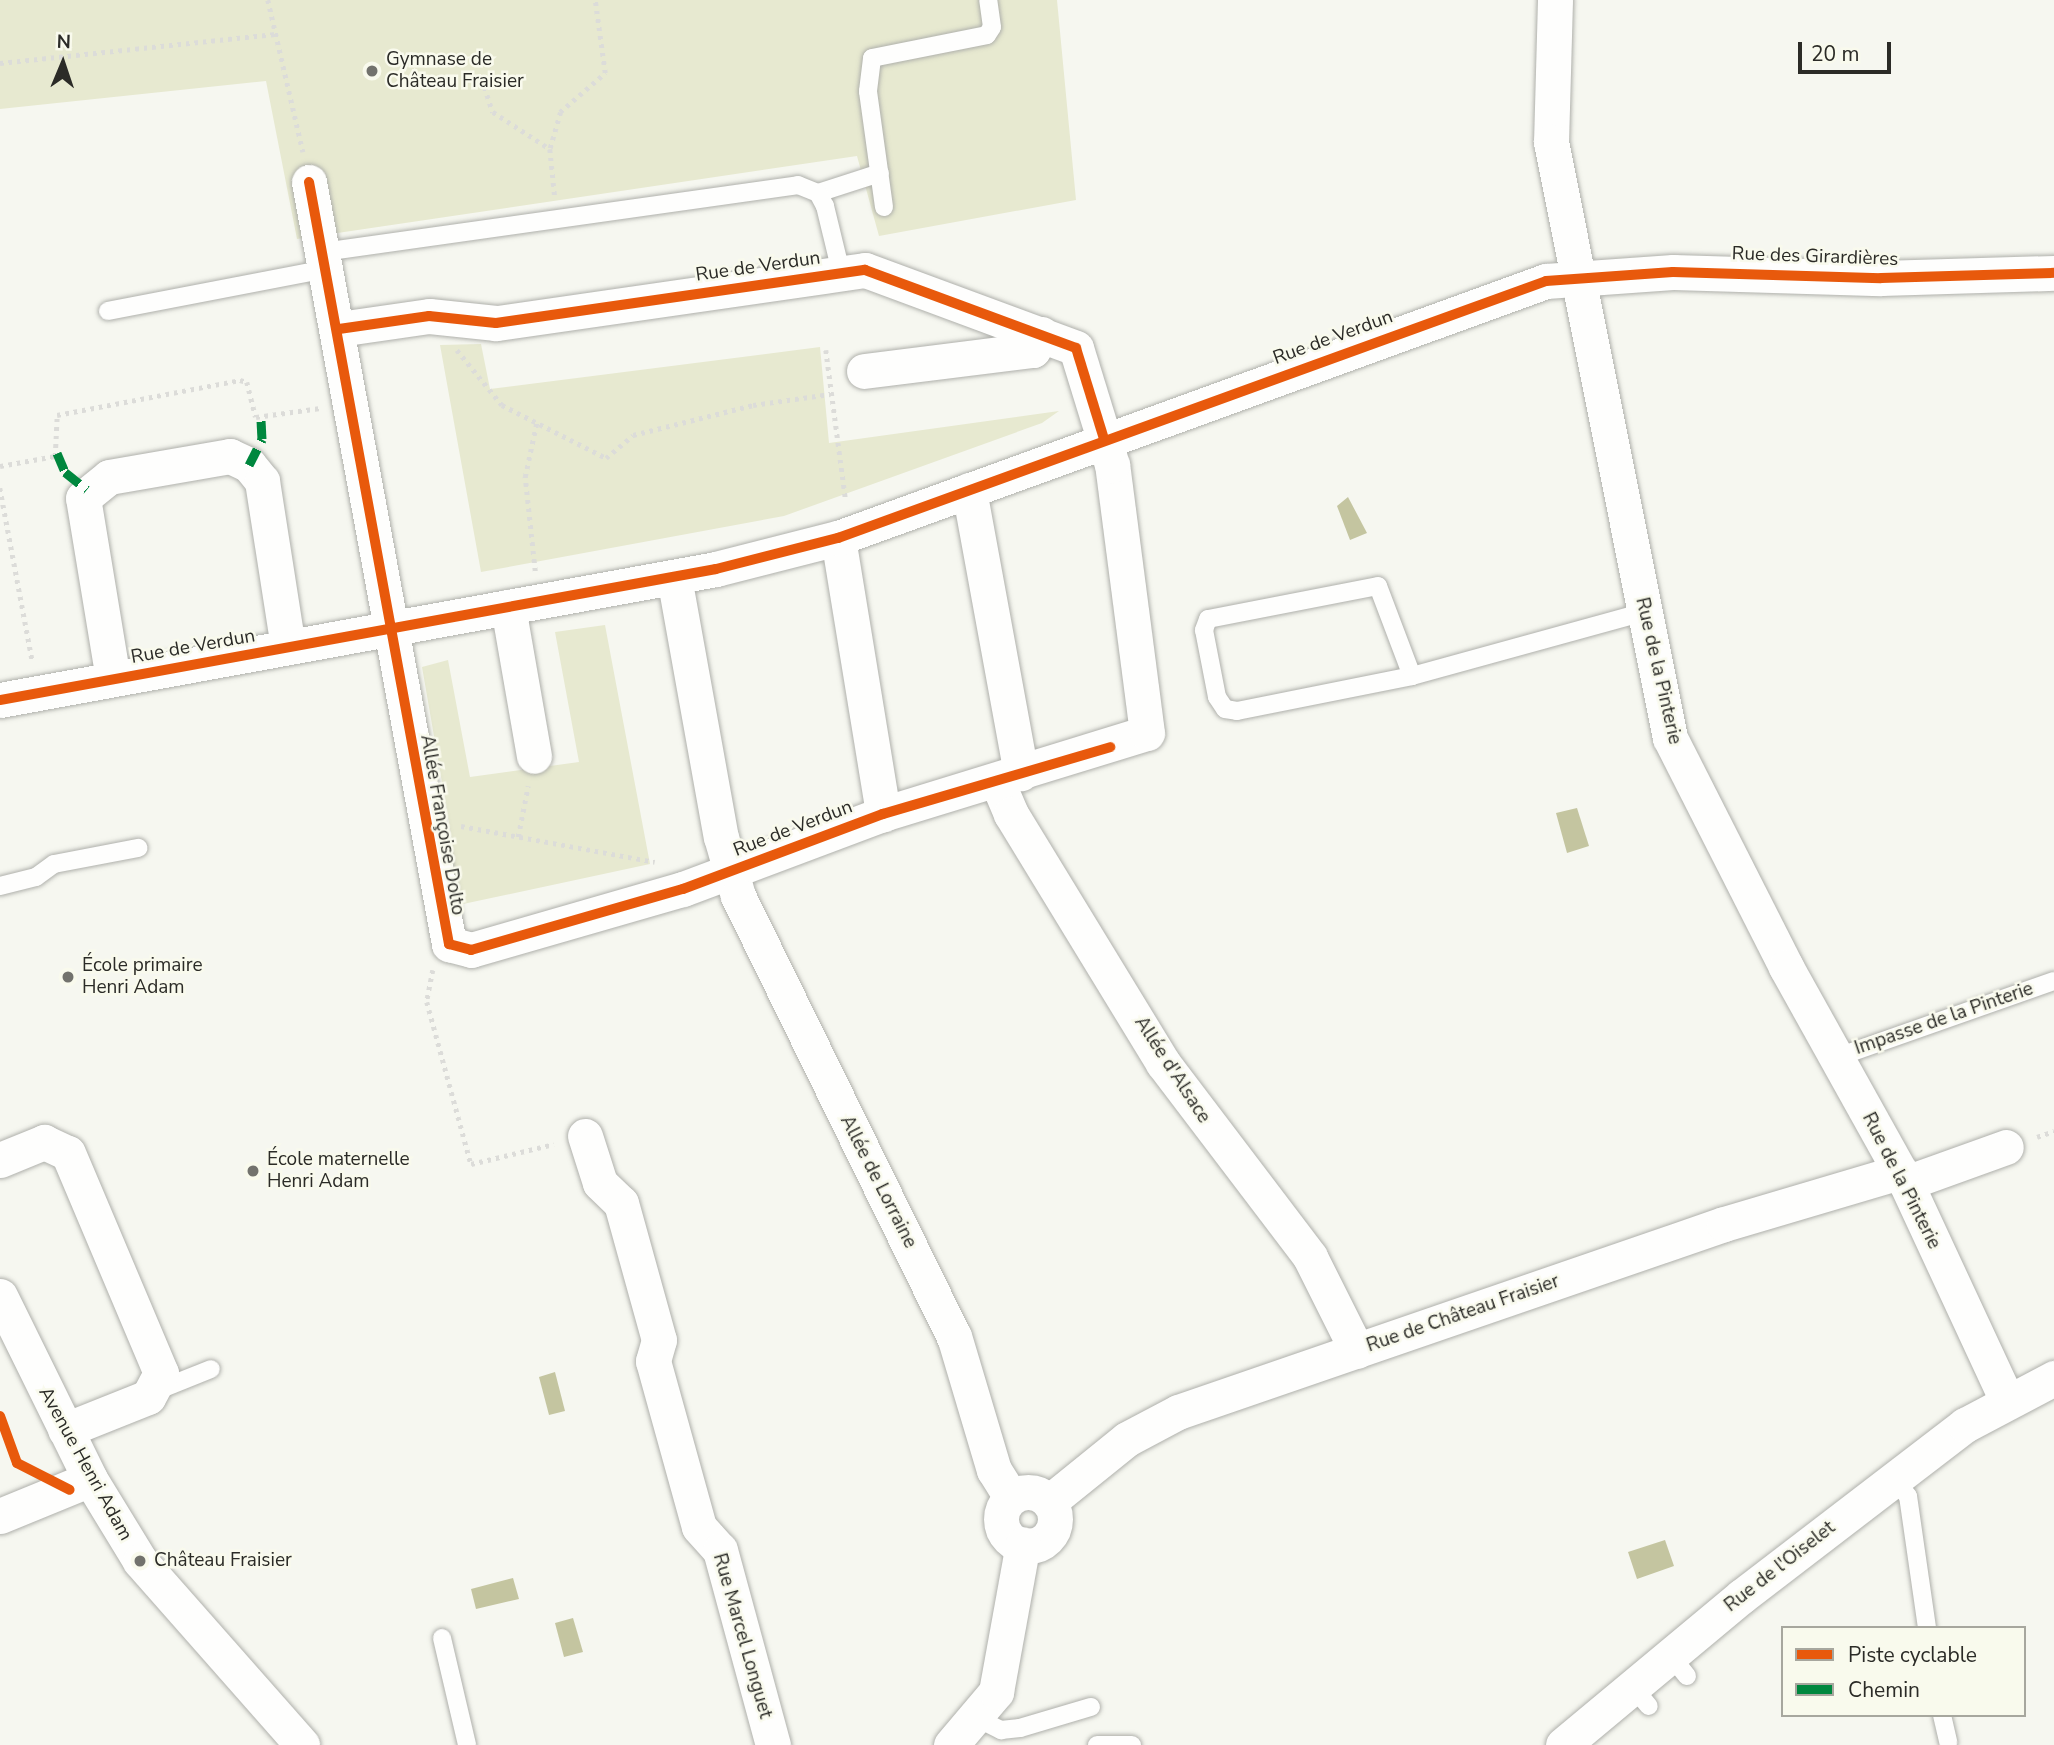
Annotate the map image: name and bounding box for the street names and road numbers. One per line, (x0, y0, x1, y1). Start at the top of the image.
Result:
street label: Rue des Girardières (1731, 243, 1899, 271)
street label: Rue de Verdun (694, 247, 822, 287)
street label: Rue de Verdun (1270, 306, 1396, 370)
street label: Rue de la Pinterie (1630, 595, 1686, 747)
street label: Rue de Verdun (129, 625, 257, 669)
street label: Allée Françoise Dolto (415, 733, 469, 917)
street label: Rue de Verdun (730, 796, 856, 862)
street label: Impasse de la Pinterie (1852, 978, 2036, 1060)
street label: Allée d'Alsace (1129, 1012, 1215, 1128)
street label: Rue de la Pinterie (1857, 1109, 1945, 1253)
street label: Allée de Lorraine (835, 1112, 921, 1252)
street label: Rue de Château Fraisier (1364, 1270, 1562, 1358)
street label: Avenue Henri Adam (33, 1383, 137, 1545)
street label: Rue de l'Oiselet (1720, 1517, 1840, 1617)
street label: Rue Marcel Longuet (708, 1551, 776, 1721)

